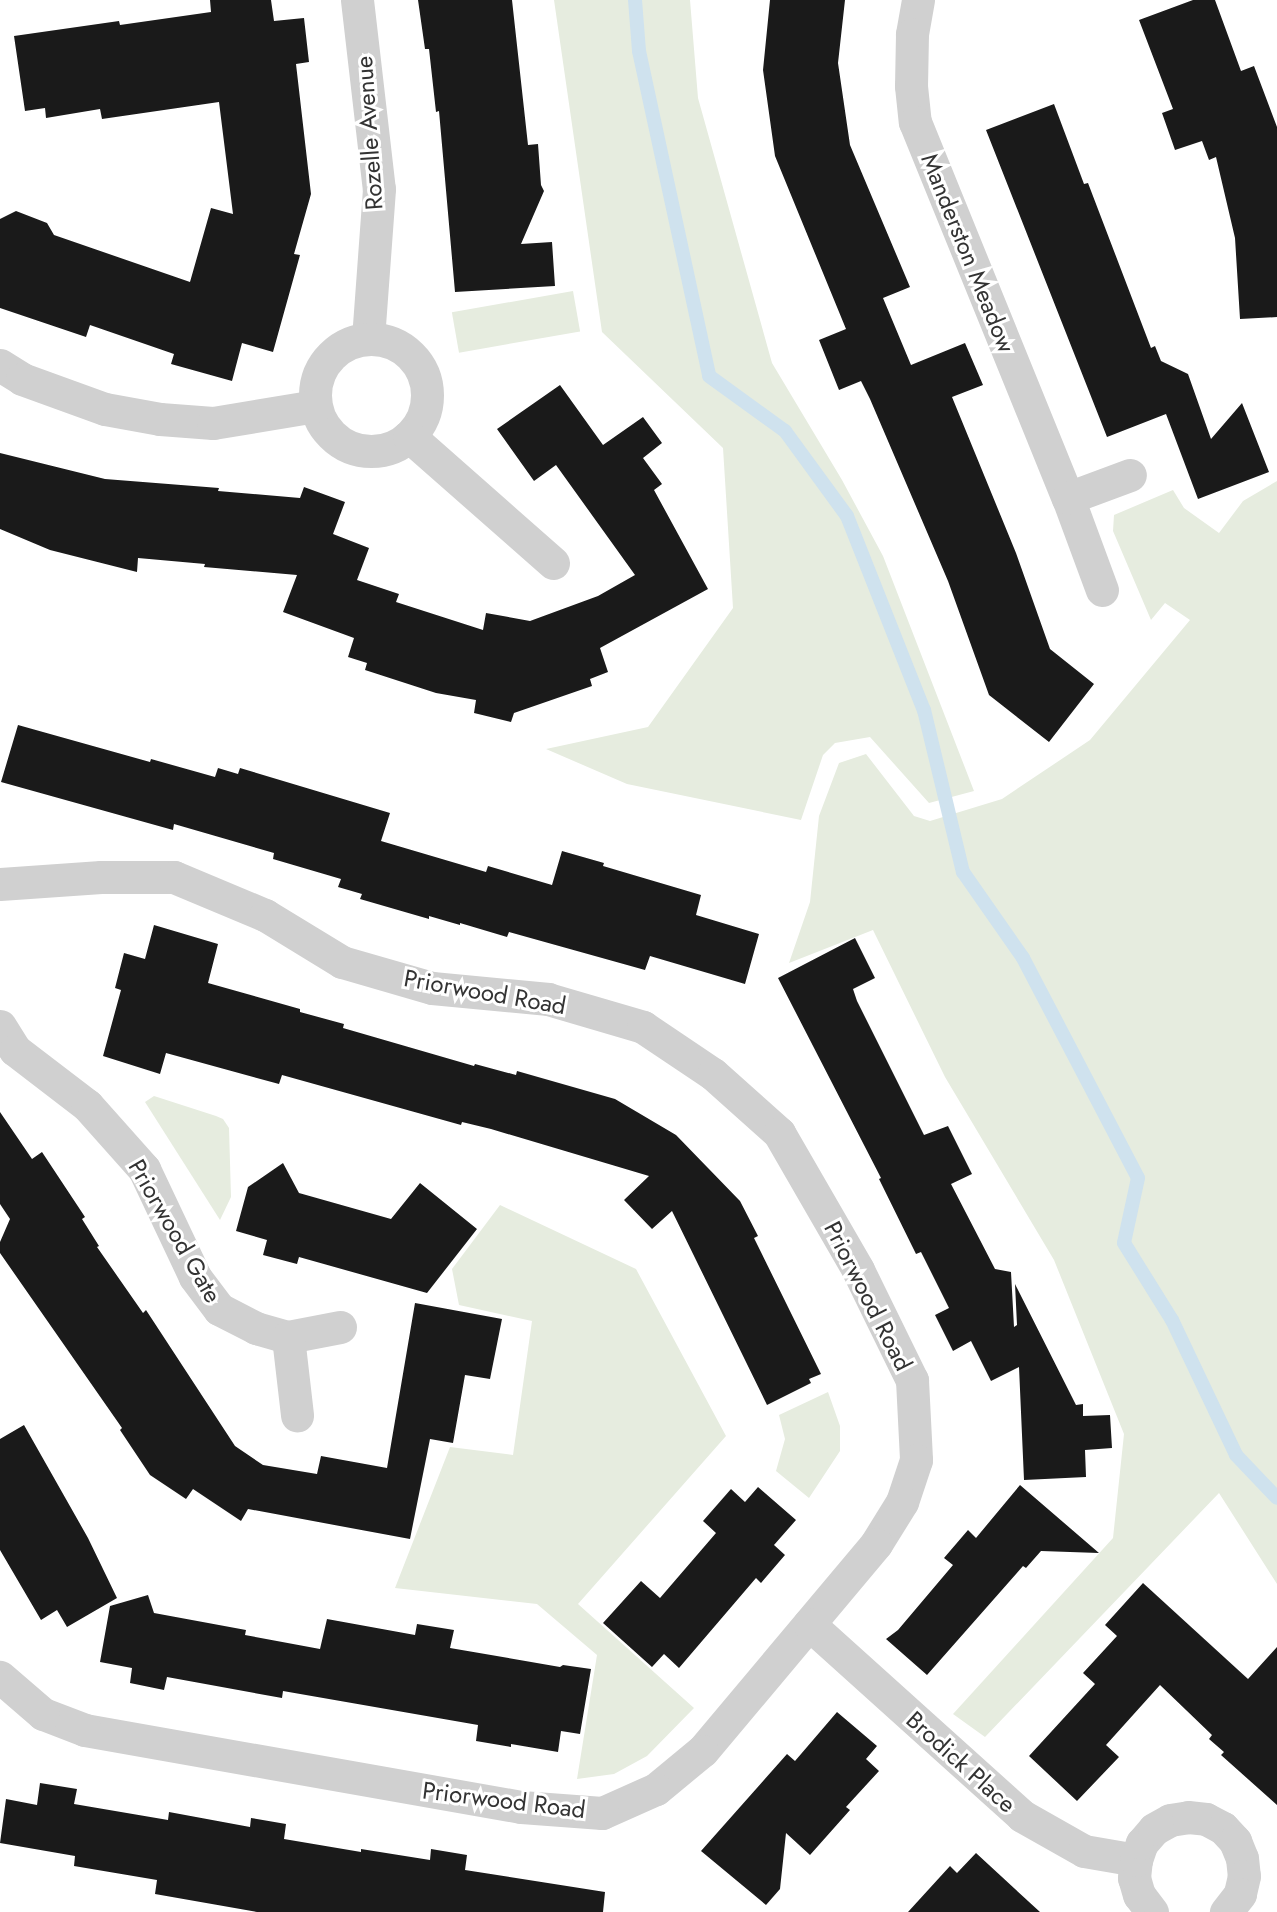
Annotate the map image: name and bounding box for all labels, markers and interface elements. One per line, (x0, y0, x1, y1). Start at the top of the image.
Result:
street label: Rozelle Avenue (349, 55, 389, 211)
street label: Manderston Meadow (915, 149, 1021, 357)
street label: Priorwood Road (402, 964, 568, 1020)
street label: Priorwood Gate (122, 1154, 228, 1308)
street label: Priorwood Road (818, 1216, 918, 1376)
street label: Brodick Place (900, 1705, 1022, 1819)
street label: Priorwood Road (421, 1776, 587, 1824)

